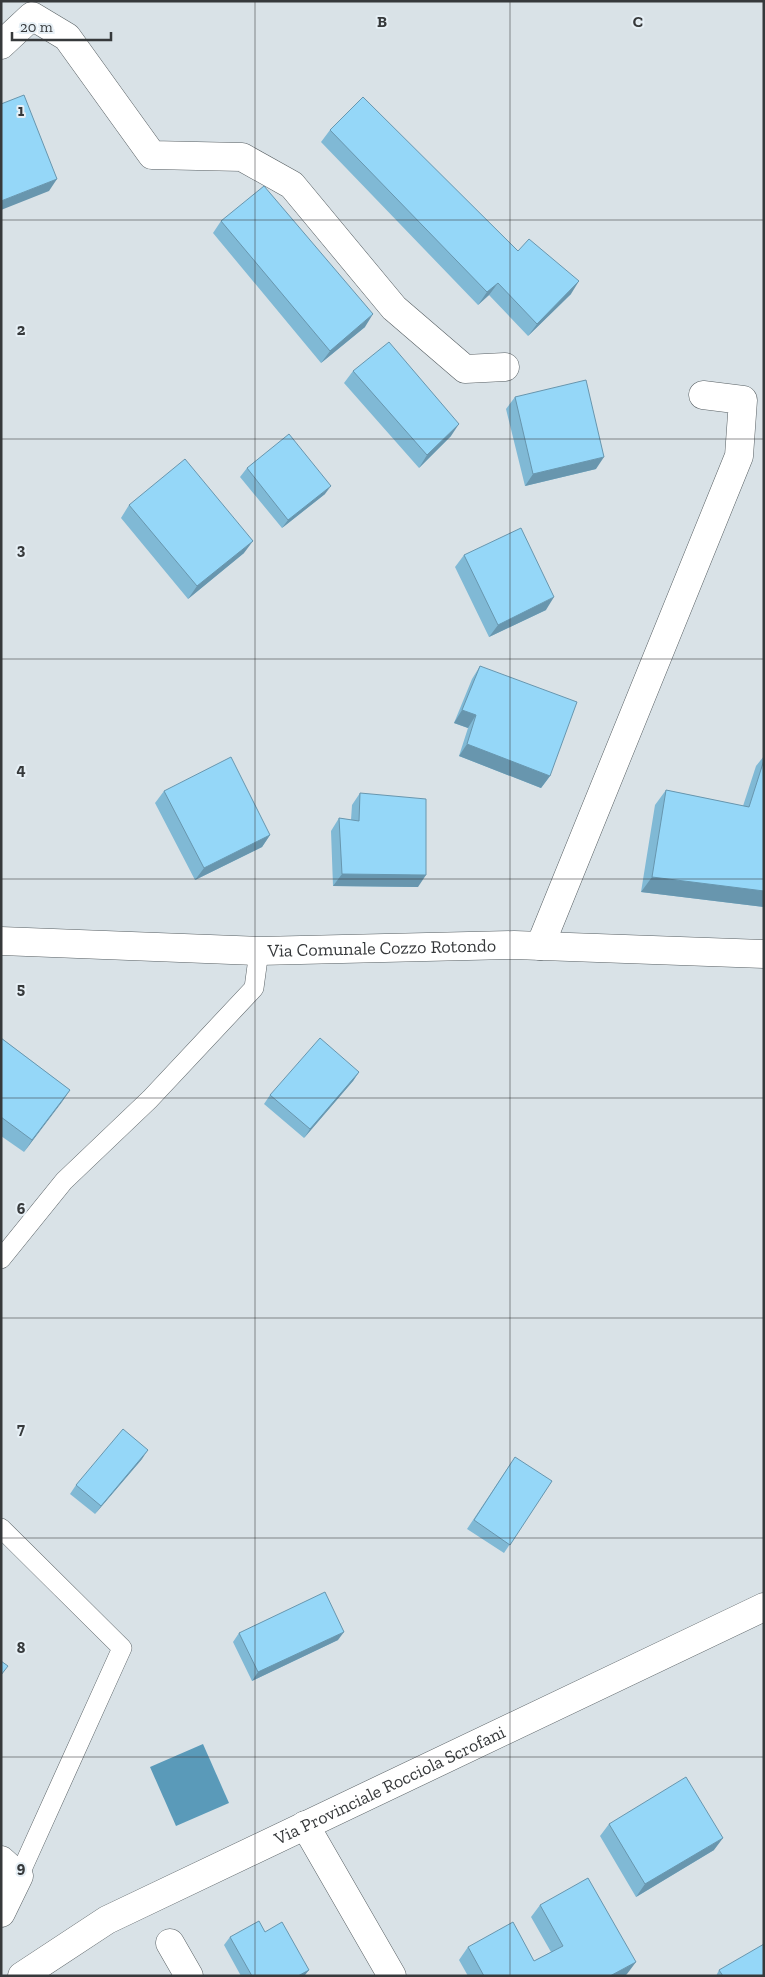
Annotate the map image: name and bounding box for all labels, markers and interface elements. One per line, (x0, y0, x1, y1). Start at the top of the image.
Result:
scale bar (12, 10, 111, 42)
text: B (377, 12, 387, 31)
text: C (633, 12, 643, 31)
text: 20 m (20, 18, 53, 36)
text: 1 (18, 101, 25, 120)
text: 2 (17, 320, 26, 339)
text: 3 (17, 540, 26, 559)
text: 4 (16, 760, 26, 779)
street label: Via Comunale Cozzo Rotondo (266, 934, 496, 962)
text: 5 (17, 979, 25, 998)
text: 6 (17, 1199, 26, 1218)
text: 7 (17, 1419, 25, 1438)
text: 8 (17, 1638, 26, 1657)
street label: Via Provinciale Rocciola Scrofani (270, 1721, 509, 1850)
text: 9 (17, 1858, 26, 1877)

